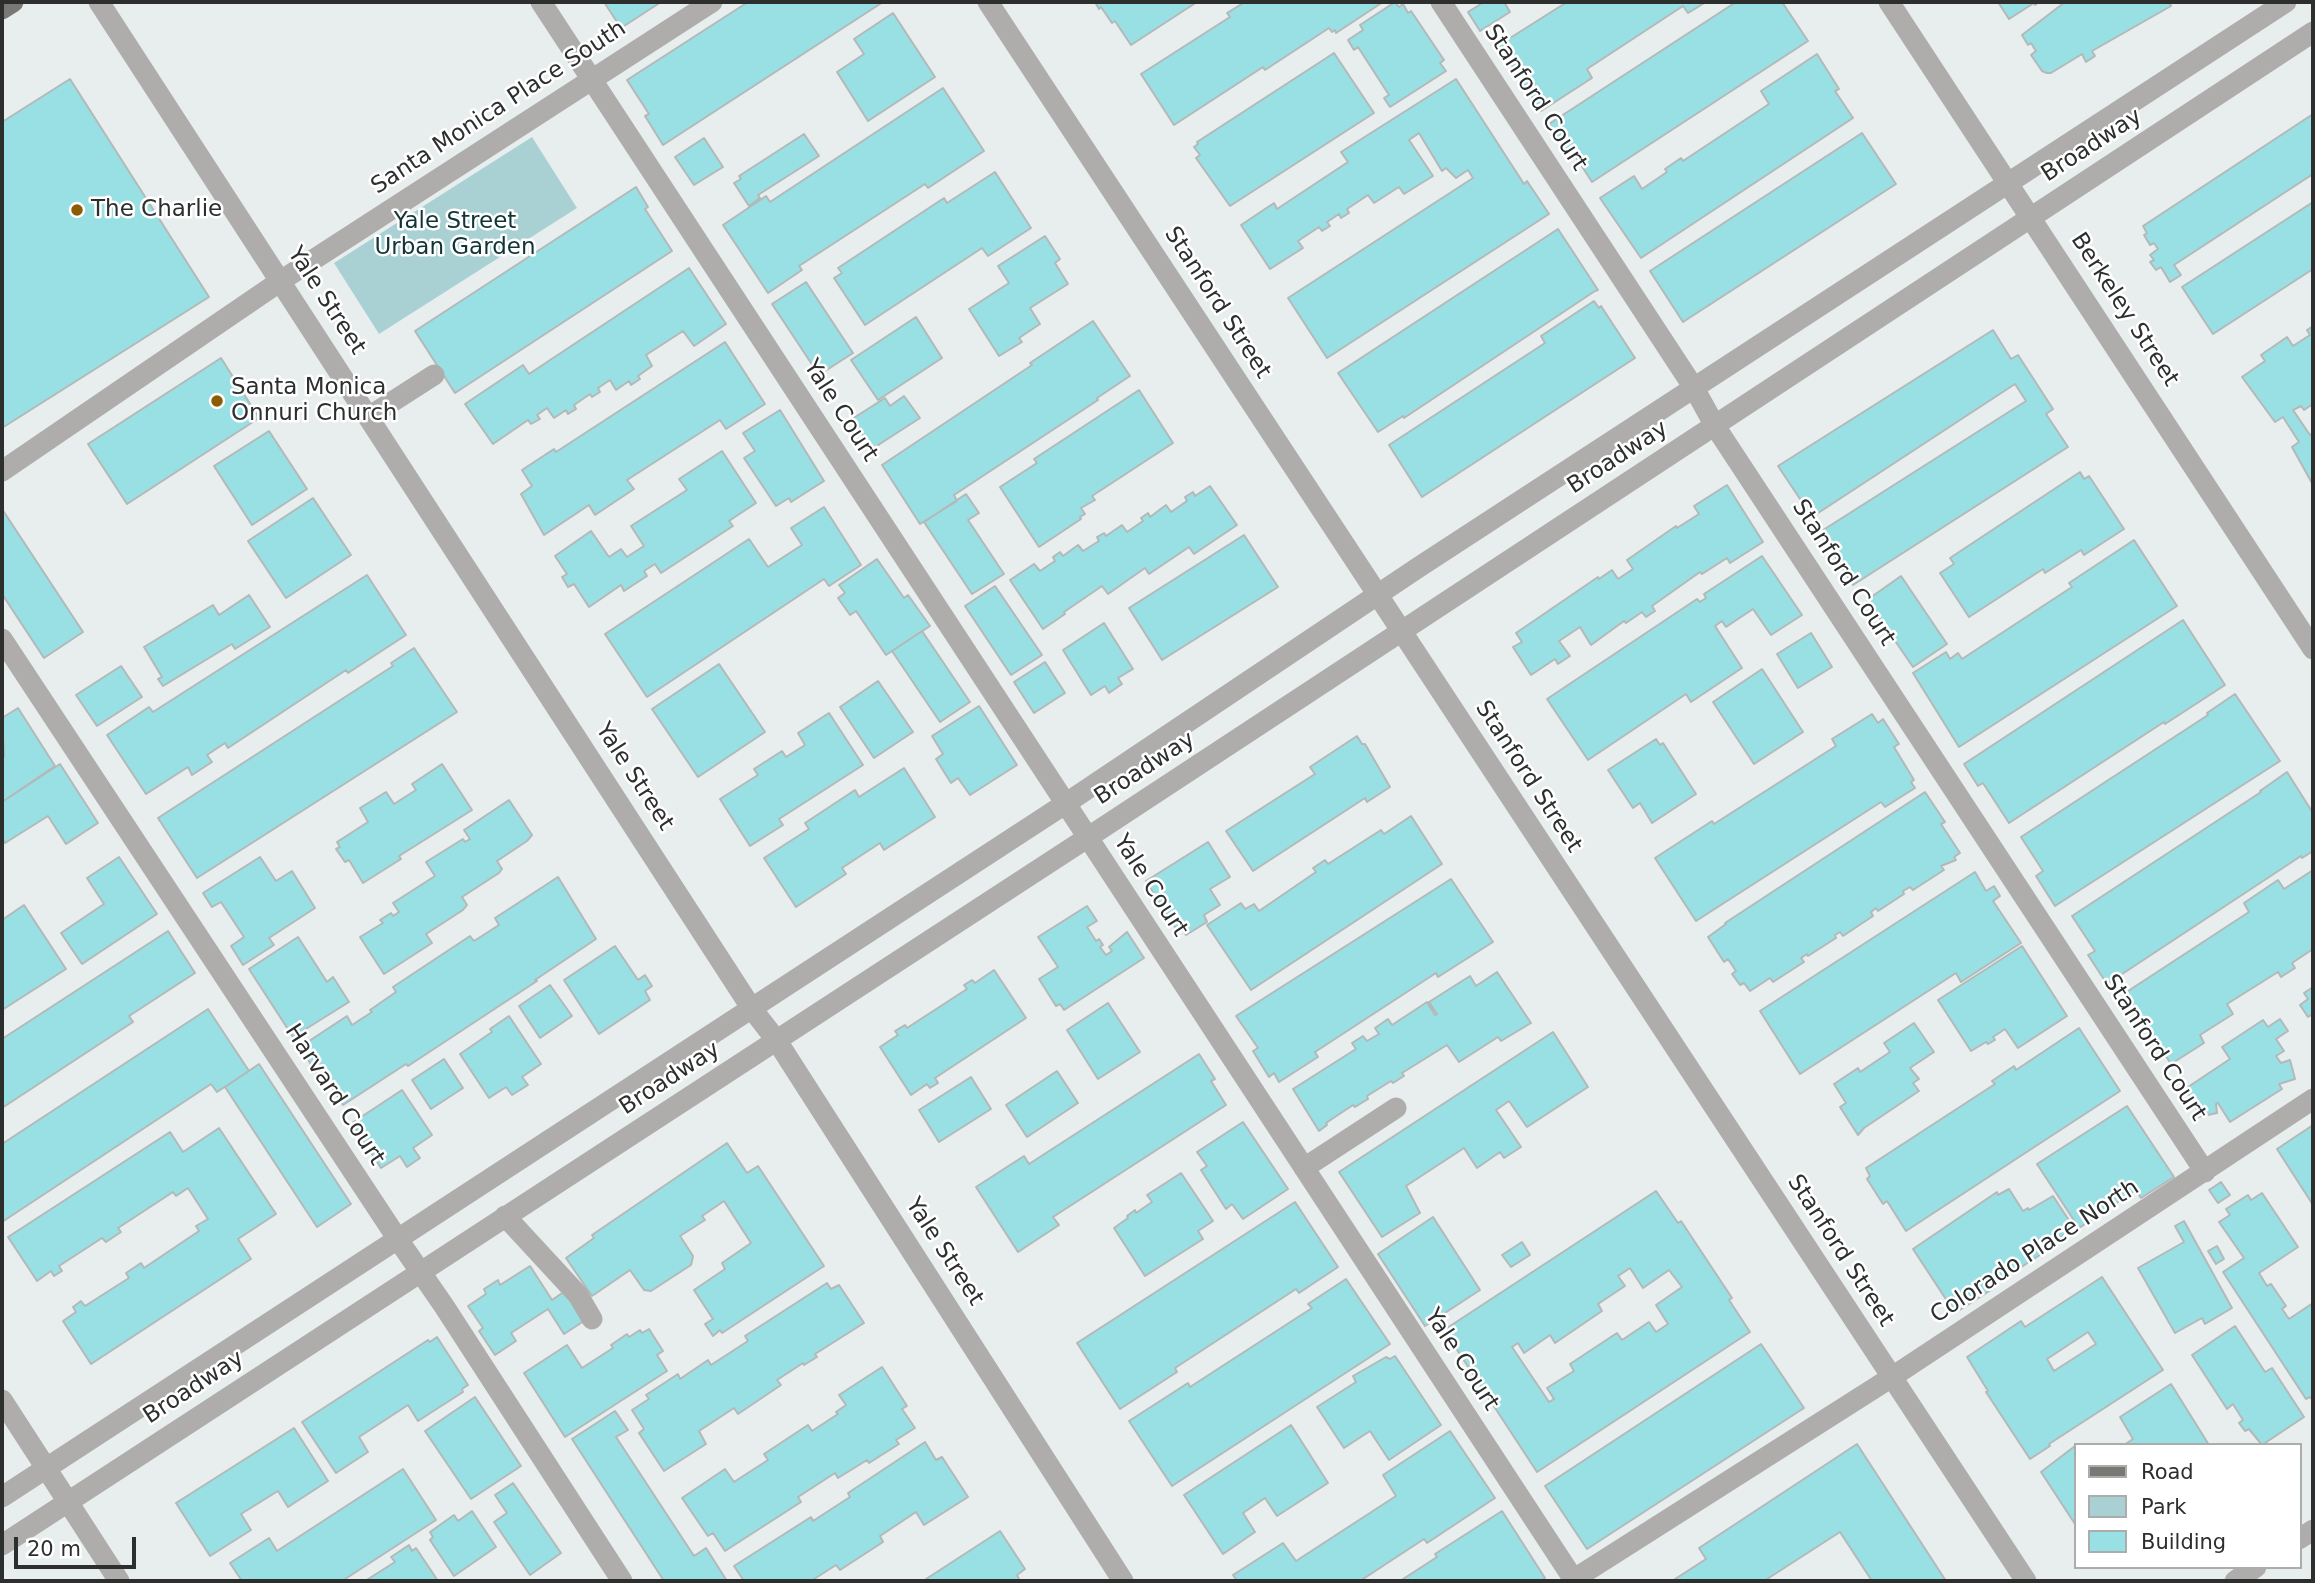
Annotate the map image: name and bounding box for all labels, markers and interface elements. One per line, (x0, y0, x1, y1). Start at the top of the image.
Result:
street label: Santa Monica Place South (367, 15, 631, 201)
street label: Stanford Court (1478, 20, 1592, 176)
street label: Broadway (2037, 103, 2147, 189)
place label: The Charlie (91, 196, 222, 224)
marker: The Charlie (69, 202, 85, 218)
park label: Yale Street Urban Garden (374, 208, 536, 262)
street label: Stanford Street (1158, 222, 1276, 384)
street label: Berkeley Street (2064, 228, 2184, 392)
street label: Yale Street (281, 242, 371, 360)
street label: Yale Court (797, 355, 883, 467)
place label: Santa Monica Onnuri Church (231, 374, 397, 428)
marker: Santa Monica Onnuri Church (209, 393, 225, 409)
street label: Broadway (1563, 415, 1673, 501)
street label: Stanford Court (1786, 495, 1900, 651)
street label: Stanford Street (1469, 696, 1587, 858)
street label: Yale Street (589, 718, 679, 836)
street label: Broadway (1090, 726, 1200, 812)
street label: Yale Court (1107, 830, 1193, 942)
street label: Stanford Court (2097, 970, 2211, 1126)
street label: Harvard Court (278, 1019, 390, 1171)
street label: Broadway (615, 1036, 725, 1122)
street label: Stanford Street (1781, 1170, 1899, 1332)
street label: Colorado Place North (1926, 1174, 2144, 1330)
street label: Yale Street (899, 1193, 989, 1311)
street label: Yale Court (1418, 1304, 1504, 1416)
street label: Broadway (139, 1345, 249, 1431)
legend (2074, 1443, 2301, 1569)
text: Road (2141, 1460, 2194, 1484)
text: Park (2141, 1495, 2186, 1519)
scale bar (18, 1524, 140, 1568)
text: Building (2141, 1530, 2226, 1554)
text: 20 m (27, 1537, 81, 1561)

